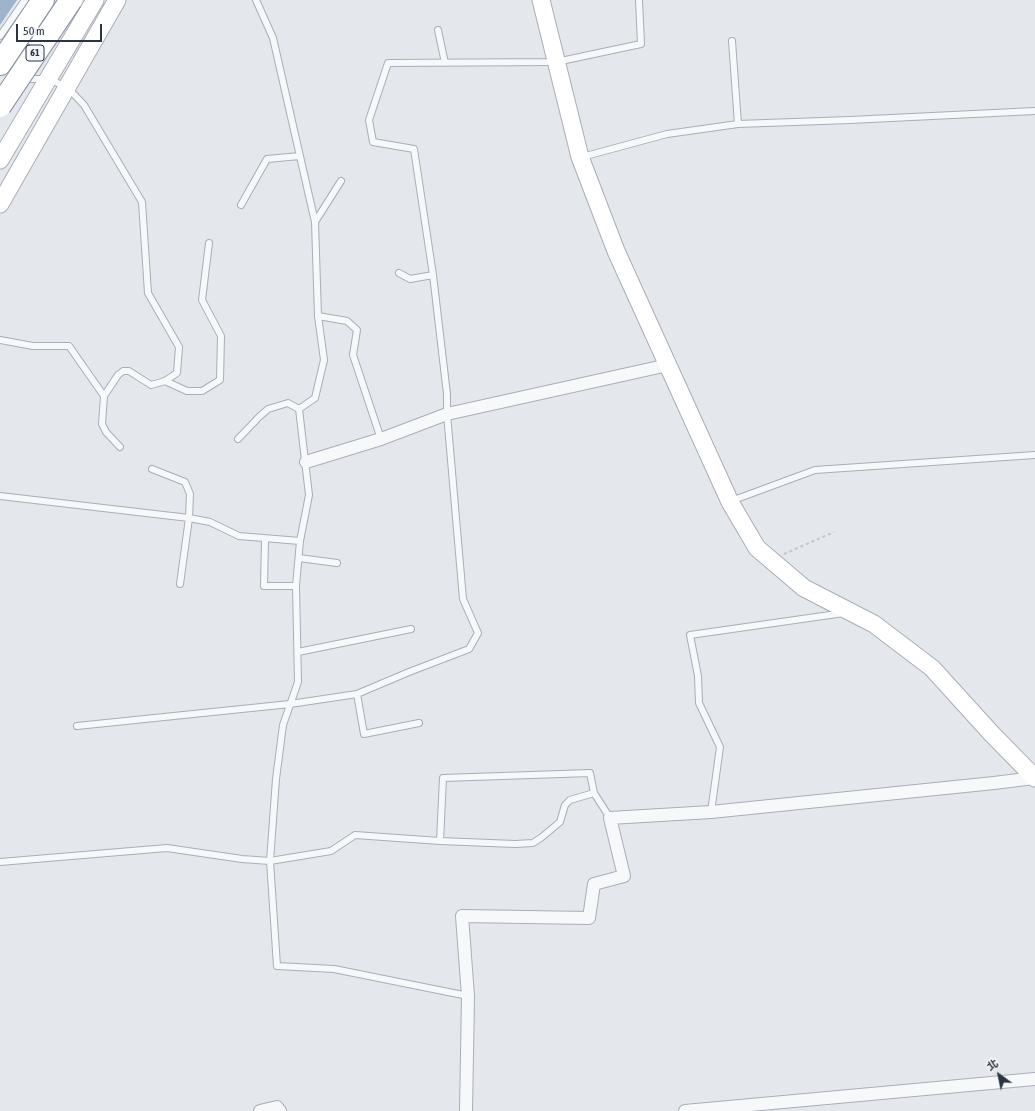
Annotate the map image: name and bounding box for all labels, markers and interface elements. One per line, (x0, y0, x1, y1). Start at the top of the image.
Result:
scale bar (18, 16, 104, 42)
text: 50 m (23, 24, 45, 38)
road number: 61 (26, 45, 44, 61)
north arrow (979, 1055, 1019, 1095)
text: 北 (985, 1057, 1000, 1073)

